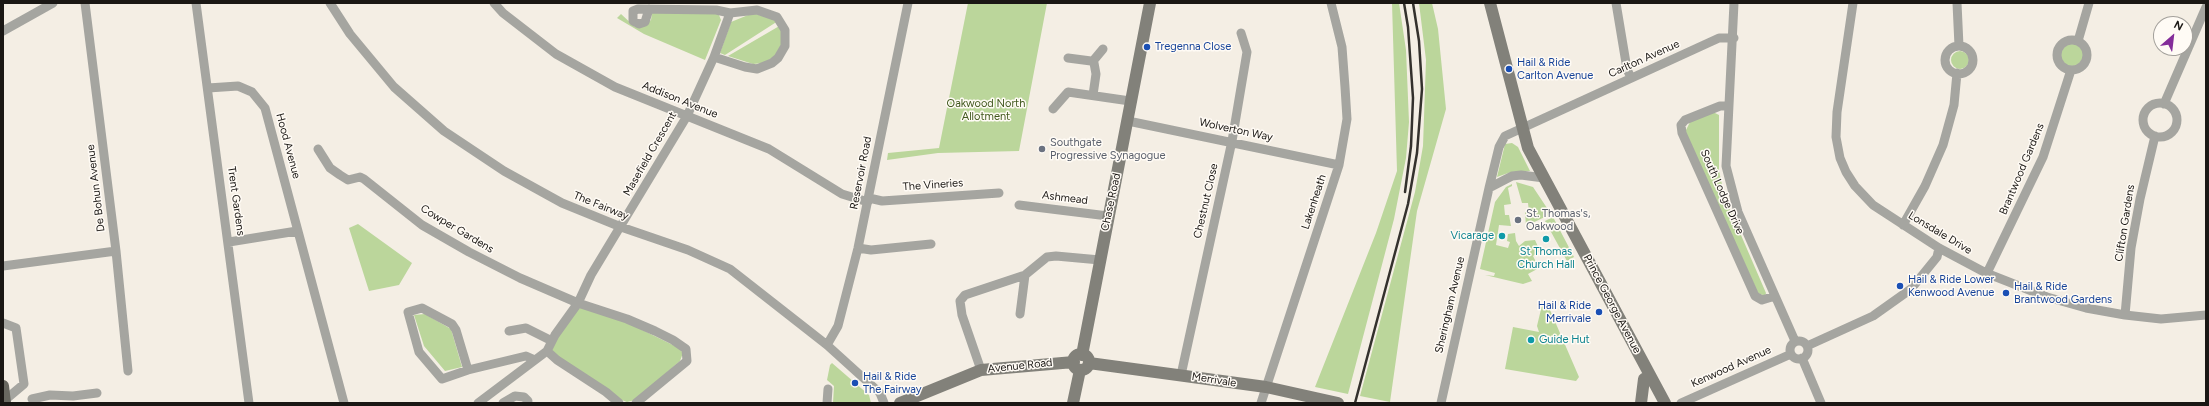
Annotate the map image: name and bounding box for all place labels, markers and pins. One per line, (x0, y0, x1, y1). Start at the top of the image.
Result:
place label: Tregenna Close (1155, 40, 1231, 54)
marker: Tregenna Close (1142, 42, 1152, 52)
place label: Hail & Ride Carlton Avenue (1517, 56, 1593, 82)
marker: Hail & Ride Carlton Avenue (1504, 64, 1514, 74)
place label: Southgate Progressive Synagogue (1050, 136, 1165, 162)
marker: Southgate Progressive Synagogue (1037, 144, 1047, 154)
place label: St. Thomas's, Oakwood (1526, 207, 1590, 233)
marker: St. Thomas's, Oakwood (1513, 215, 1523, 225)
place label: Vicarage (1450, 229, 1494, 243)
marker: Vicarage (1497, 231, 1507, 241)
marker: St Thomas Church Hall (1541, 234, 1551, 244)
place label: St Thomas Church Hall (1517, 245, 1575, 271)
place label: Hail & Ride Lower Kenwood Avenue (1908, 273, 1994, 299)
place label: Hail & Ride Brantwood Gardens (2014, 280, 2112, 306)
marker: Hail & Ride Lower Kenwood Avenue (1895, 281, 1905, 291)
marker: Hail & Ride Brantwood Gardens (2001, 288, 2011, 298)
place label: Hail & Ride Merrivale (1538, 299, 1591, 325)
marker: Hail & Ride Merrivale (1594, 307, 1604, 317)
place label: Guide Hut (1539, 333, 1590, 347)
marker: Guide Hut (1526, 335, 1536, 345)
place label: Hail & Ride The Fairway (863, 370, 922, 396)
marker: Hail & Ride The Fairway (850, 378, 860, 388)

